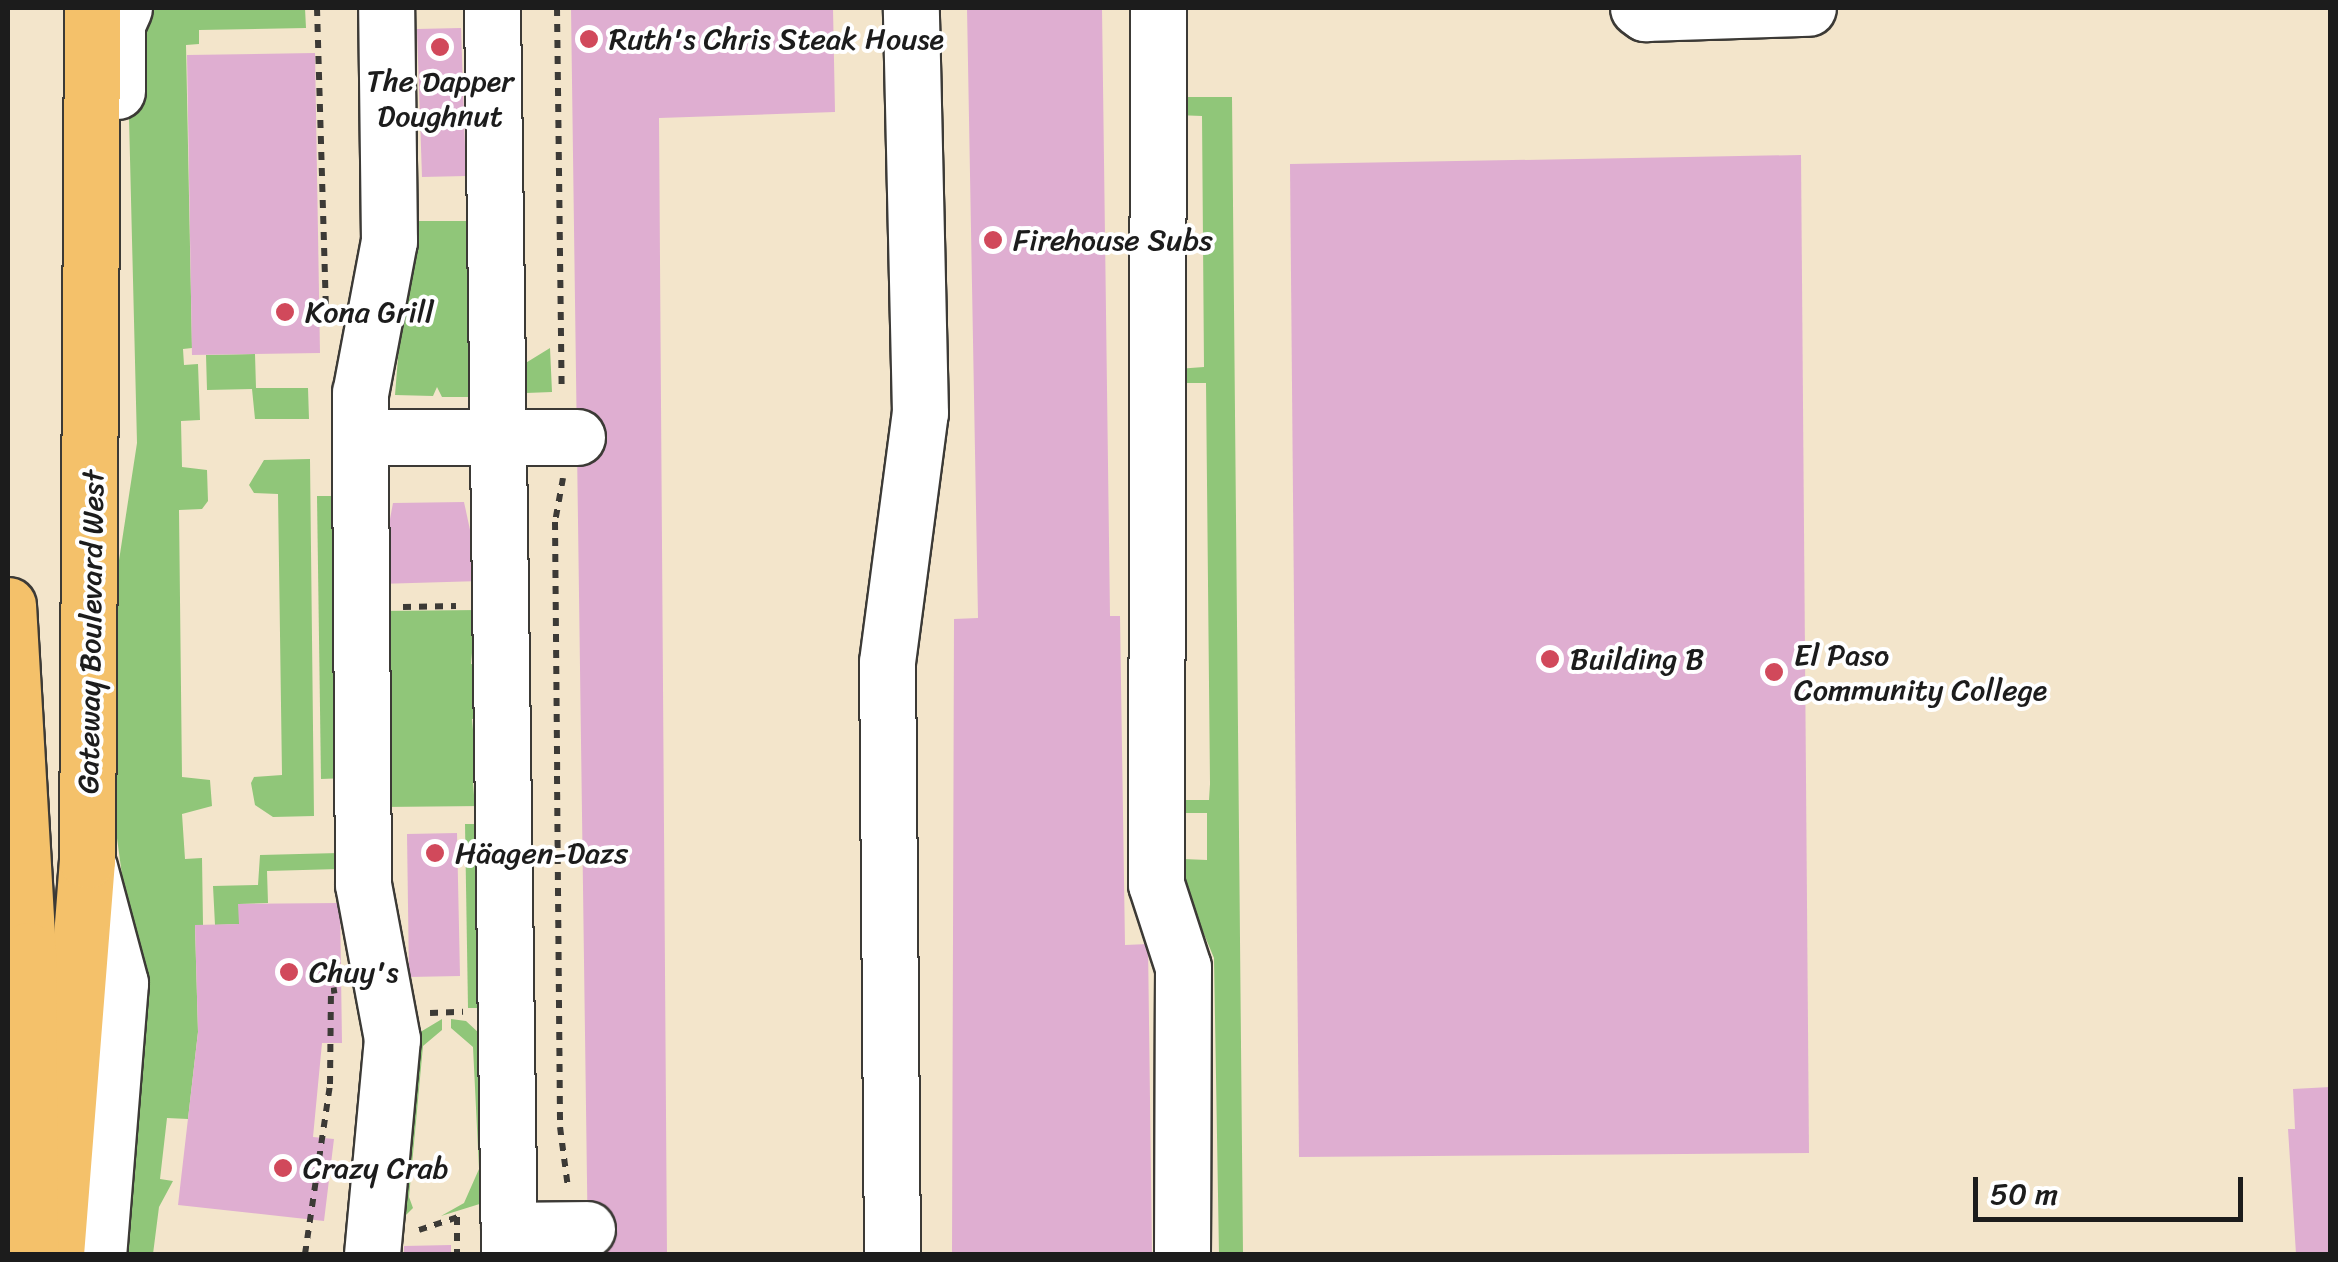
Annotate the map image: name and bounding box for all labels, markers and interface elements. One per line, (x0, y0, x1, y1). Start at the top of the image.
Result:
place label: Ruth's Chris Steak House (609, 21, 946, 57)
marker: Ruth's Chris Steak House (578, 28, 600, 50)
marker: The Dapper Doughnut (429, 36, 451, 58)
place label: The Dapper Doughnut (366, 63, 514, 134)
place label: Firehouse Subs (1013, 222, 1213, 258)
marker: Firehouse Subs (982, 229, 1004, 251)
place label: Kona Grill (305, 294, 434, 330)
marker: Kona Grill (274, 301, 296, 323)
street label: Gateway Boulevard West (70, 469, 112, 795)
place label: El Paso Community College (1794, 637, 2047, 708)
place label: Building B (1570, 641, 1704, 677)
marker: Building B (1539, 648, 1561, 670)
marker: El Paso Community College (1763, 661, 1785, 683)
place label: Häagen-Dazs (455, 835, 628, 871)
marker: Häagen-Dazs (424, 842, 446, 864)
place label: Chuy's (309, 954, 399, 990)
marker: Chuy's (278, 961, 300, 983)
place label: Crazy Crab (303, 1150, 449, 1186)
marker: Crazy Crab (272, 1157, 294, 1179)
scale bar (1978, 1157, 2248, 1219)
text: 50 m (1990, 1167, 2058, 1221)

